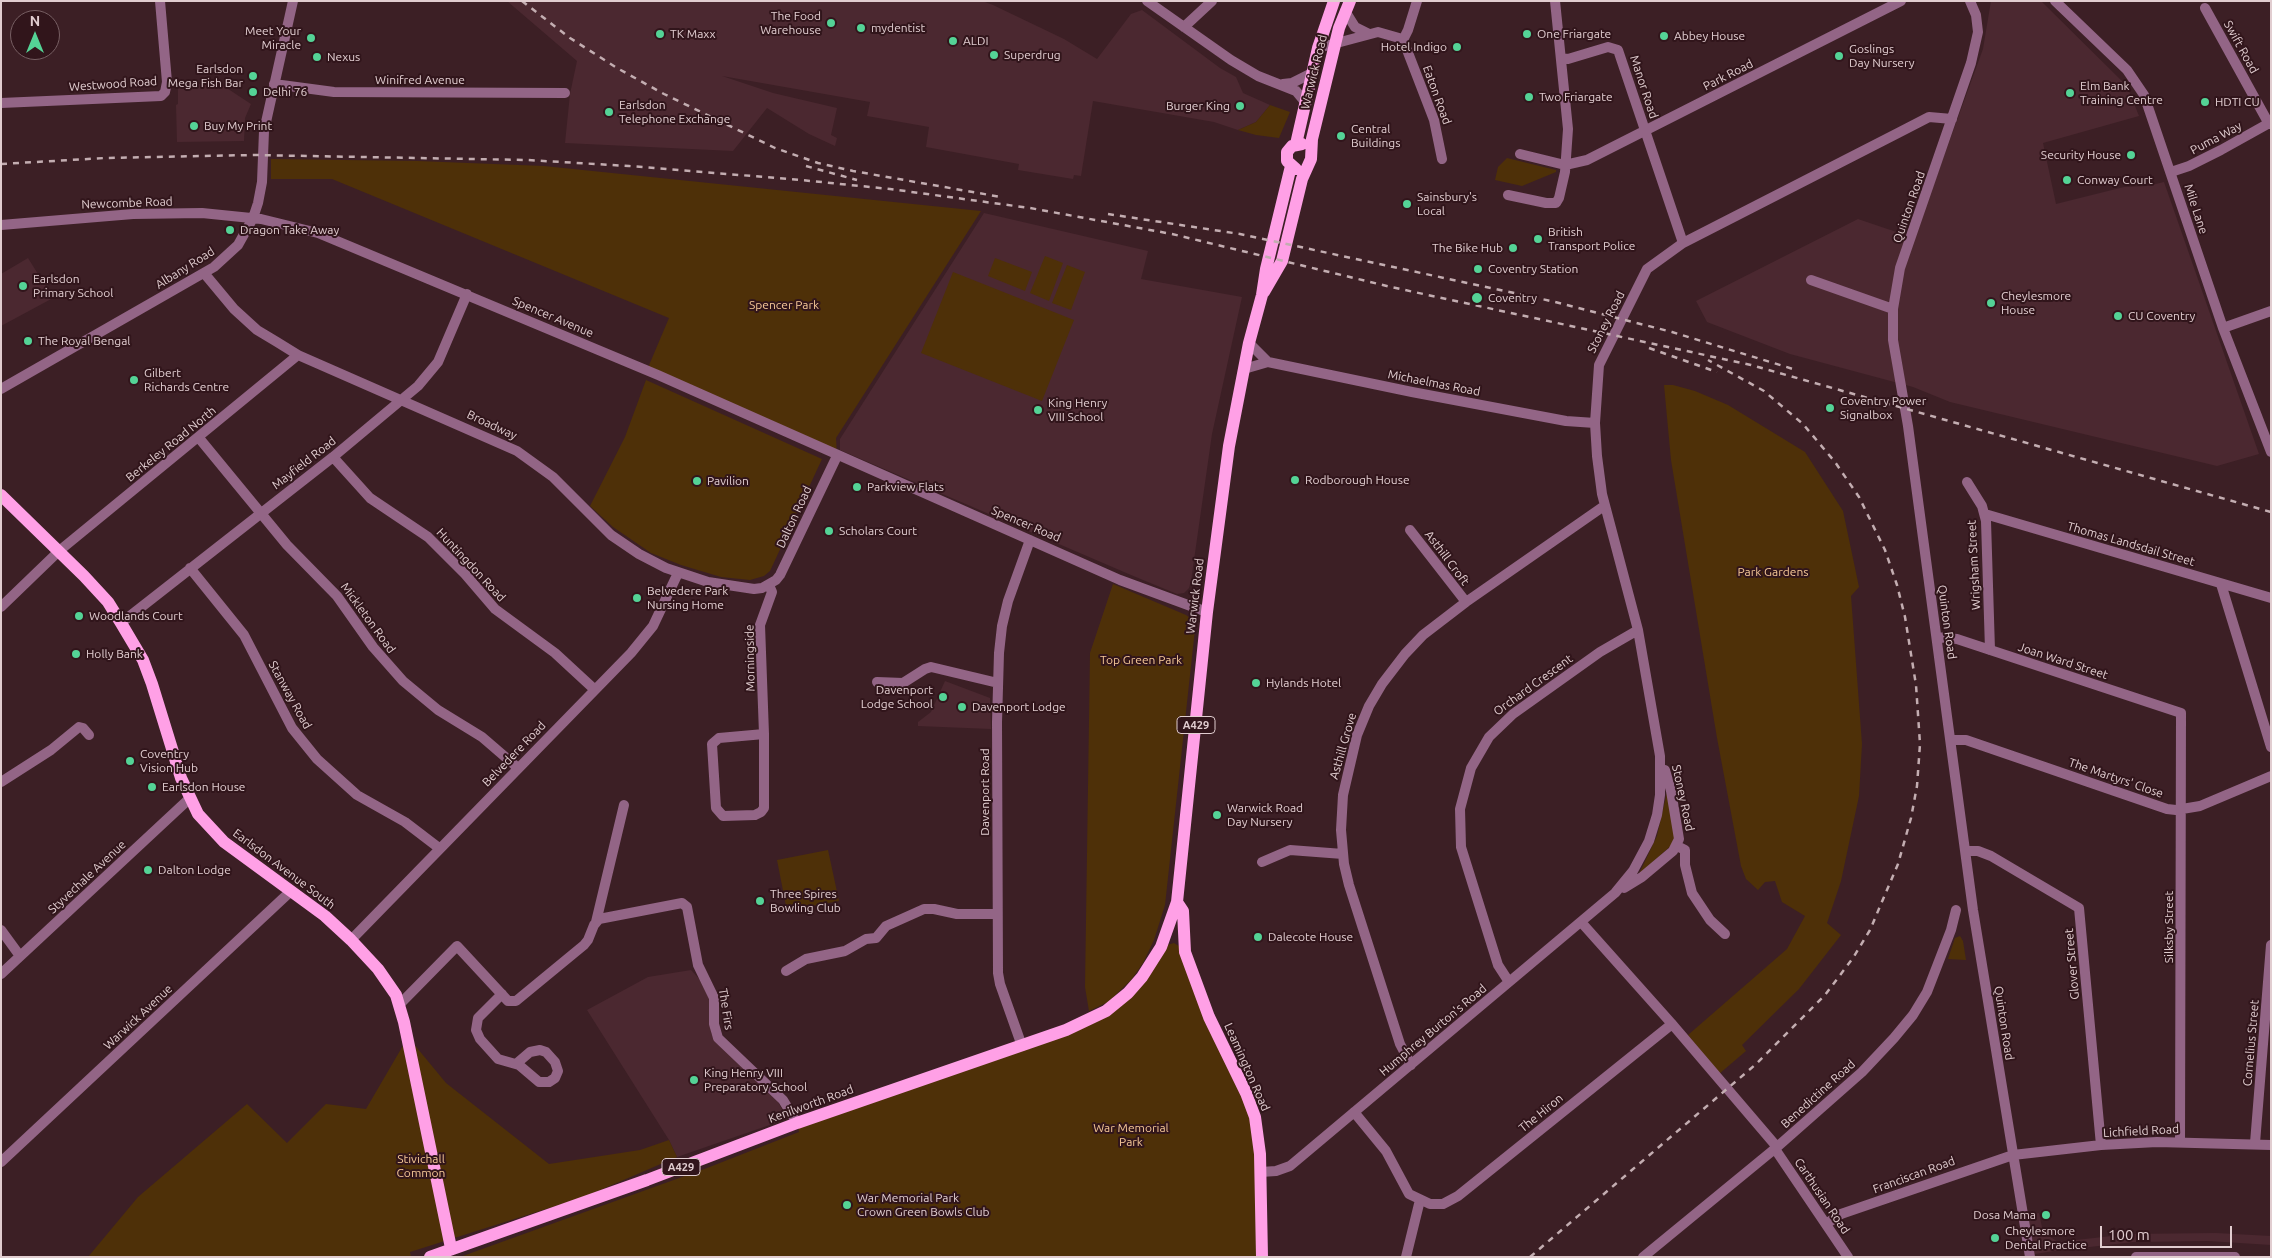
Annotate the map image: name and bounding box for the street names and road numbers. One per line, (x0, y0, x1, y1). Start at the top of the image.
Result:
street label: Swift Road (2221, 18, 2261, 76)
street label: Warwick Road (1298, 33, 1330, 111)
street label: Manor Road (1627, 54, 1661, 120)
street label: Park Road (1701, 56, 1755, 94)
street label: Eaton Road (1420, 63, 1454, 127)
street label: Winifred Avenue (375, 73, 465, 87)
street label: Westwood Road (68, 74, 158, 94)
street label: Puma Way (2188, 118, 2244, 158)
street label: Quinton Road (1890, 169, 1928, 245)
street label: Mile Lane (2181, 182, 2211, 236)
street label: Newcombe Road (81, 194, 173, 212)
street label: Albany Road (153, 244, 217, 292)
street label: Stoney Road (1584, 289, 1628, 355)
street label: Spencer Avenue (510, 293, 596, 341)
street label: Michaelmas Road (1387, 367, 1481, 399)
street label: Berkeley Road North (123, 403, 219, 485)
street label: Broadway (465, 407, 519, 443)
street label: Mayfield Road (269, 434, 339, 492)
street label: Dalton Road (773, 484, 815, 550)
street label: Spencer Road (989, 503, 1063, 545)
street label: Thomas Landsdail Street (2066, 519, 2196, 569)
street label: Wrigsham Street (1964, 520, 1984, 610)
street label: Huntingdon Road (433, 525, 509, 605)
street label: Asthill Croft (1422, 528, 1472, 588)
street label: Warwick Road (1183, 557, 1207, 635)
street label: Mickleton Road (338, 580, 398, 656)
street label: Quinton Road (1935, 584, 1959, 660)
street label: Morningside (742, 624, 758, 692)
street label: Joan Ward Street (2016, 640, 2110, 682)
street label: Orchard Crescent (1491, 651, 1575, 719)
street label: Stanway Road (265, 658, 315, 732)
street label: Asthill Grove (1327, 711, 1359, 781)
road number: A429 (1177, 716, 1215, 734)
street label: Belvedere Road (479, 718, 549, 790)
street label: Davenport Road (978, 748, 992, 836)
street label: The Martyrs' Close (2067, 755, 2165, 801)
street label: Stoney Road (1669, 763, 1697, 833)
street label: Earlsdon Avenue South (230, 826, 338, 912)
street label: Styvechale Avenue (45, 837, 129, 917)
street label: Silksby Street (2162, 891, 2176, 963)
street label: Glover Street (2062, 928, 2082, 1000)
street label: Warwick Avenue (101, 981, 175, 1053)
street label: Humphrey Burton's Road (1377, 981, 1489, 1079)
street label: Quinton Road (1991, 985, 2017, 1061)
street label: The Firs (716, 987, 736, 1031)
street label: Cornelius Street (2240, 999, 2262, 1087)
street label: Leamington Road (1221, 1021, 1273, 1113)
street label: Benedictine Road (1778, 1057, 1858, 1131)
street label: Kenilworth Road (766, 1082, 856, 1126)
street label: The Hiron (1516, 1091, 1566, 1135)
street label: Lichfield Road (2103, 1122, 2179, 1140)
street label: Franciscan Road (1871, 1153, 1957, 1197)
street label: Carthusian Road (1791, 1155, 1853, 1237)
road number: A429 (662, 1158, 700, 1176)

